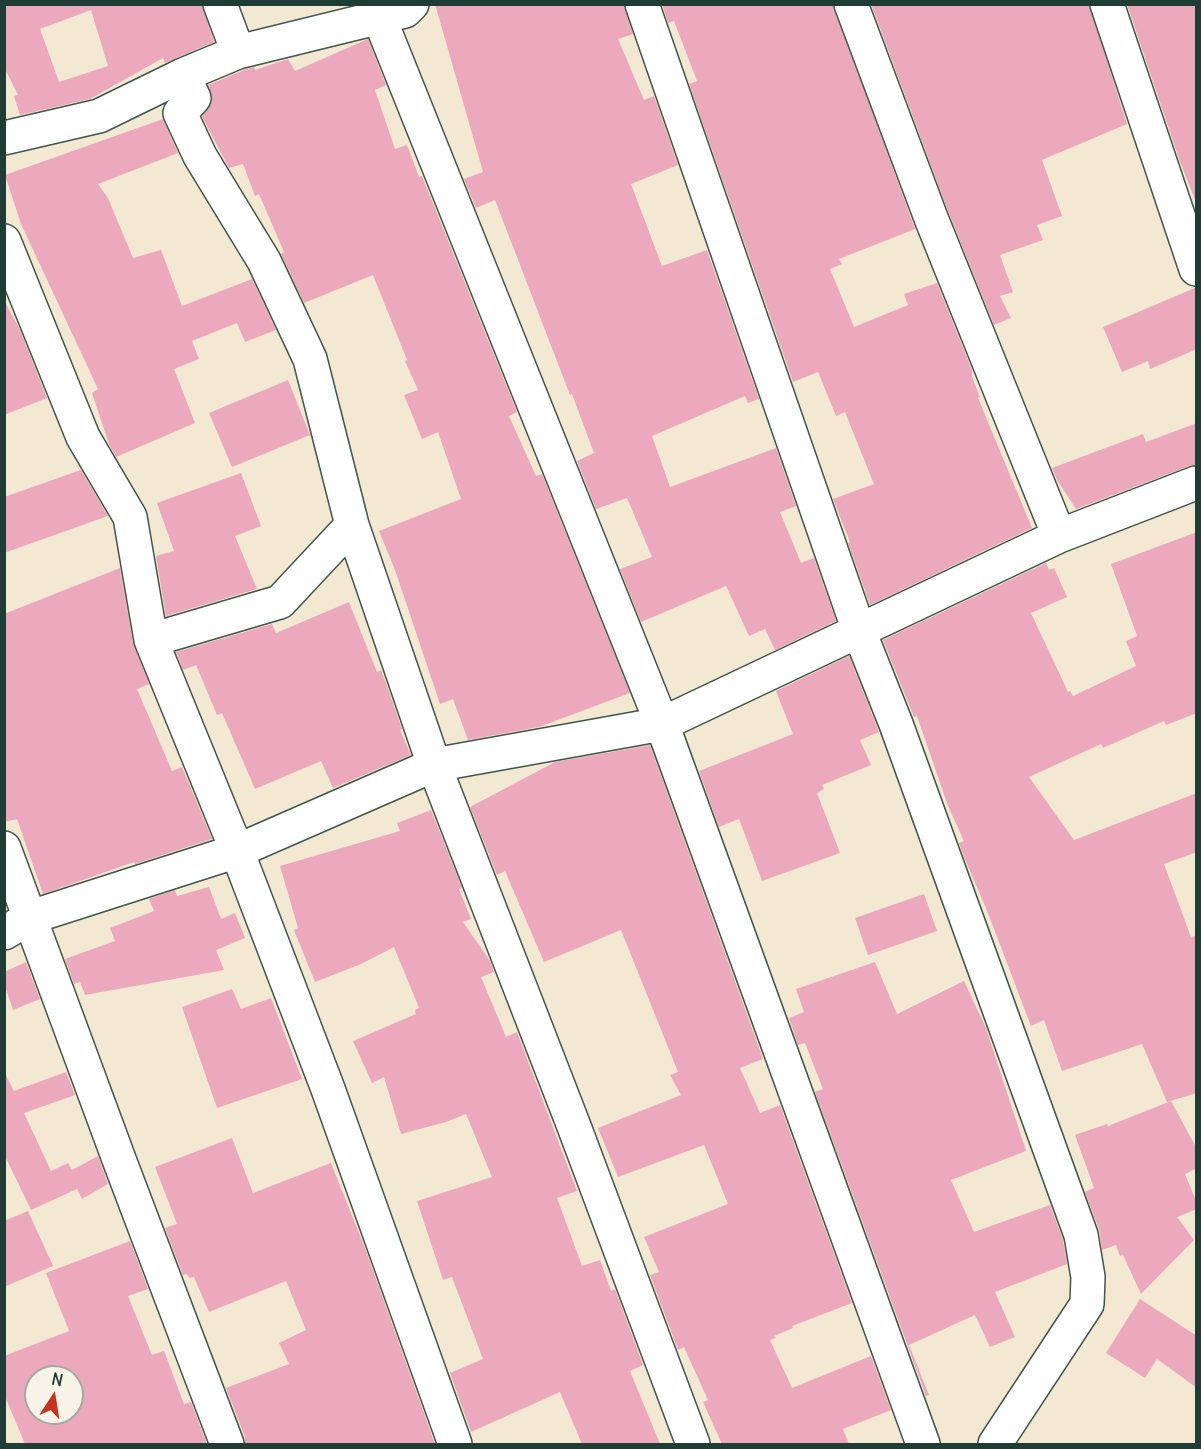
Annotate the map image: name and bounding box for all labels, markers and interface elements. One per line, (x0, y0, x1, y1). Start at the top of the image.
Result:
north arrow (24, 1365, 84, 1425)
text: N (50, 1368, 65, 1390)

